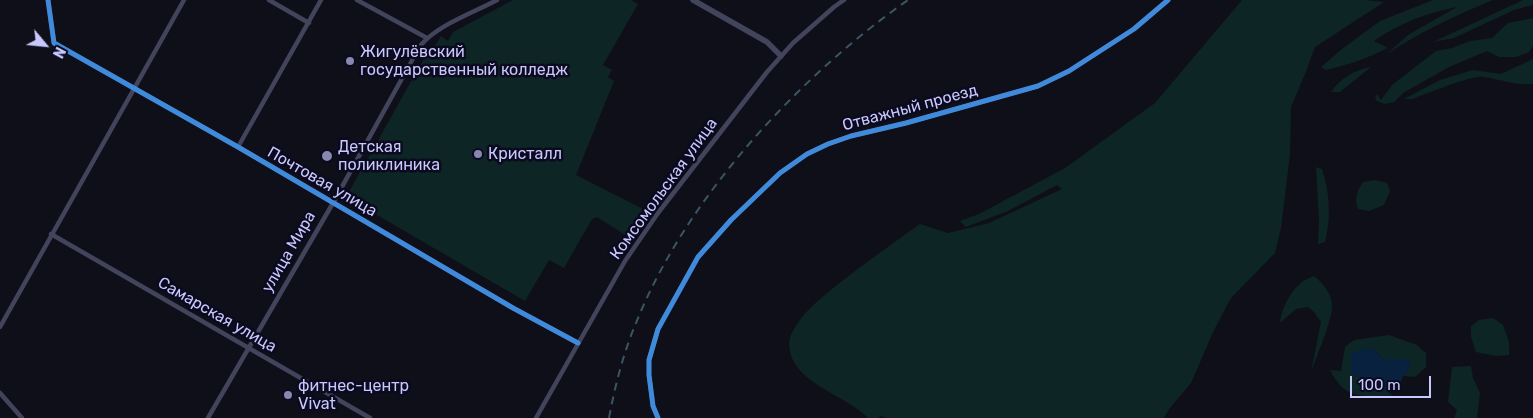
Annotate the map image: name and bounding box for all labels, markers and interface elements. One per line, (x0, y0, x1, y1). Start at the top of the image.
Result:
north arrow (20, 20, 70, 70)
place label: Жигулёвский государственный колледж (360, 42, 568, 80)
text: N (49, 44, 69, 61)
marker: Жигулёвский государственный колледж (344, 55, 356, 67)
street label: Отважный проезд (840, 81, 980, 135)
street label: Комсомольская улица (606, 115, 722, 263)
place label: Детская поликлиника (338, 137, 440, 175)
street label: Почтовая улица (264, 143, 380, 221)
place label: Кристалл (488, 144, 562, 164)
marker: Кристалл (472, 148, 484, 160)
marker: Детская поликлиника (320, 149, 334, 163)
street label: улица Мира (258, 208, 320, 296)
street label: Самарская улица (154, 273, 280, 357)
scale bar (1353, 366, 1434, 398)
place label: фитнес-центр Vivat (298, 376, 409, 414)
text: 100 m (1358, 376, 1400, 394)
marker: фитнес-центр Vivat (282, 389, 294, 401)

